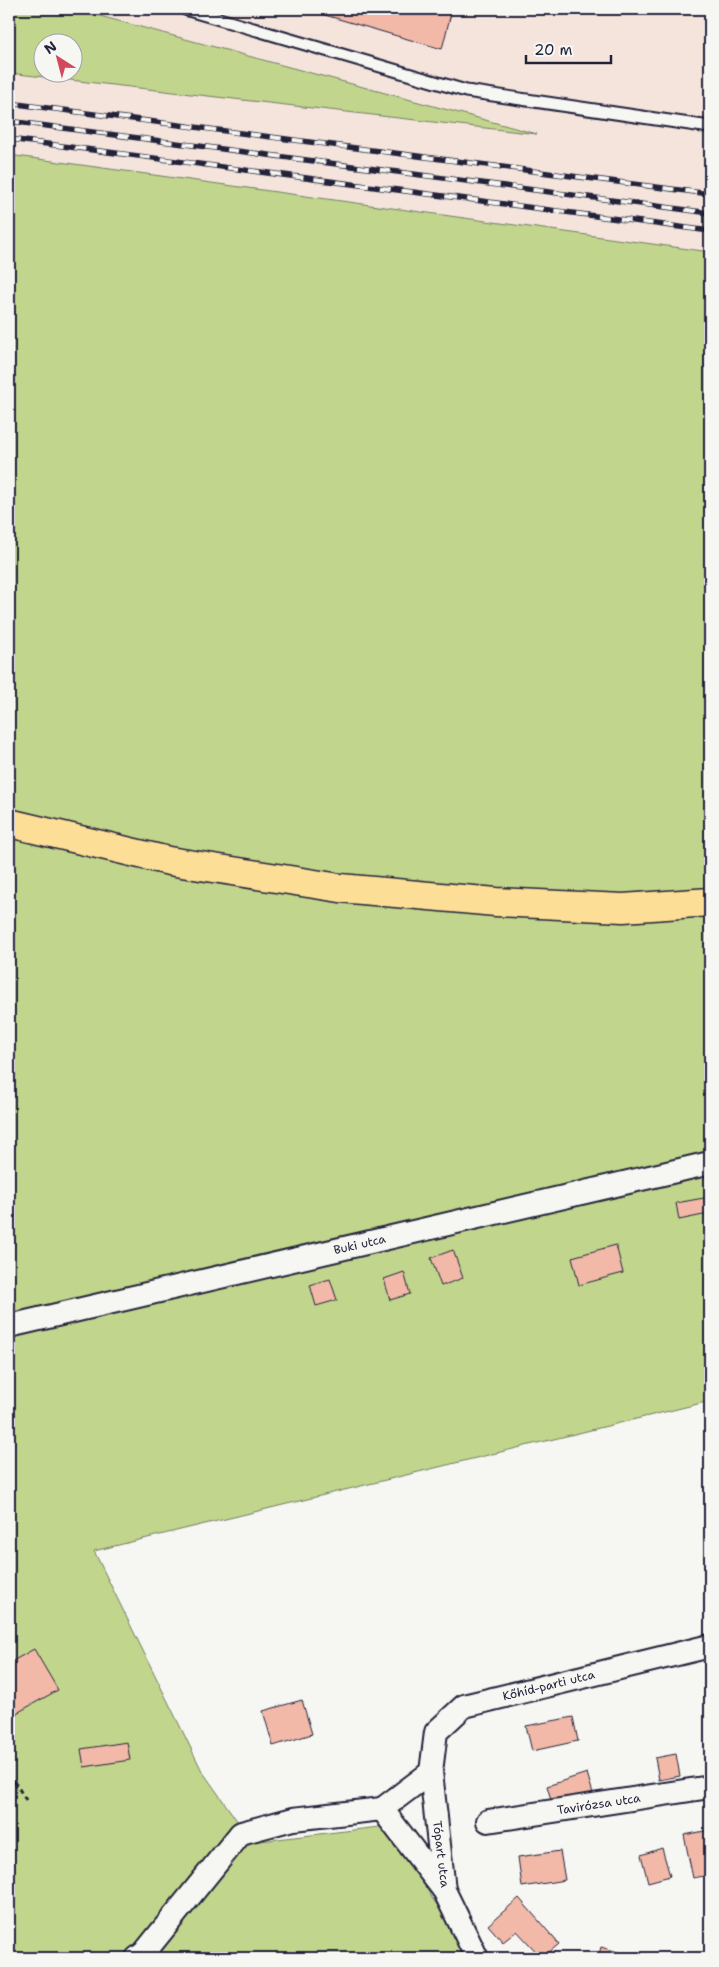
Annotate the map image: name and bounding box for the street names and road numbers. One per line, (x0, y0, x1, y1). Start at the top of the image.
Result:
street label: Buki utca (332, 1231, 388, 1258)
street label: Kőhíd-parti utca (501, 1666, 597, 1704)
street label: Tavirózsa utca (556, 1790, 642, 1818)
street label: Tópart utca (429, 1820, 453, 1889)

